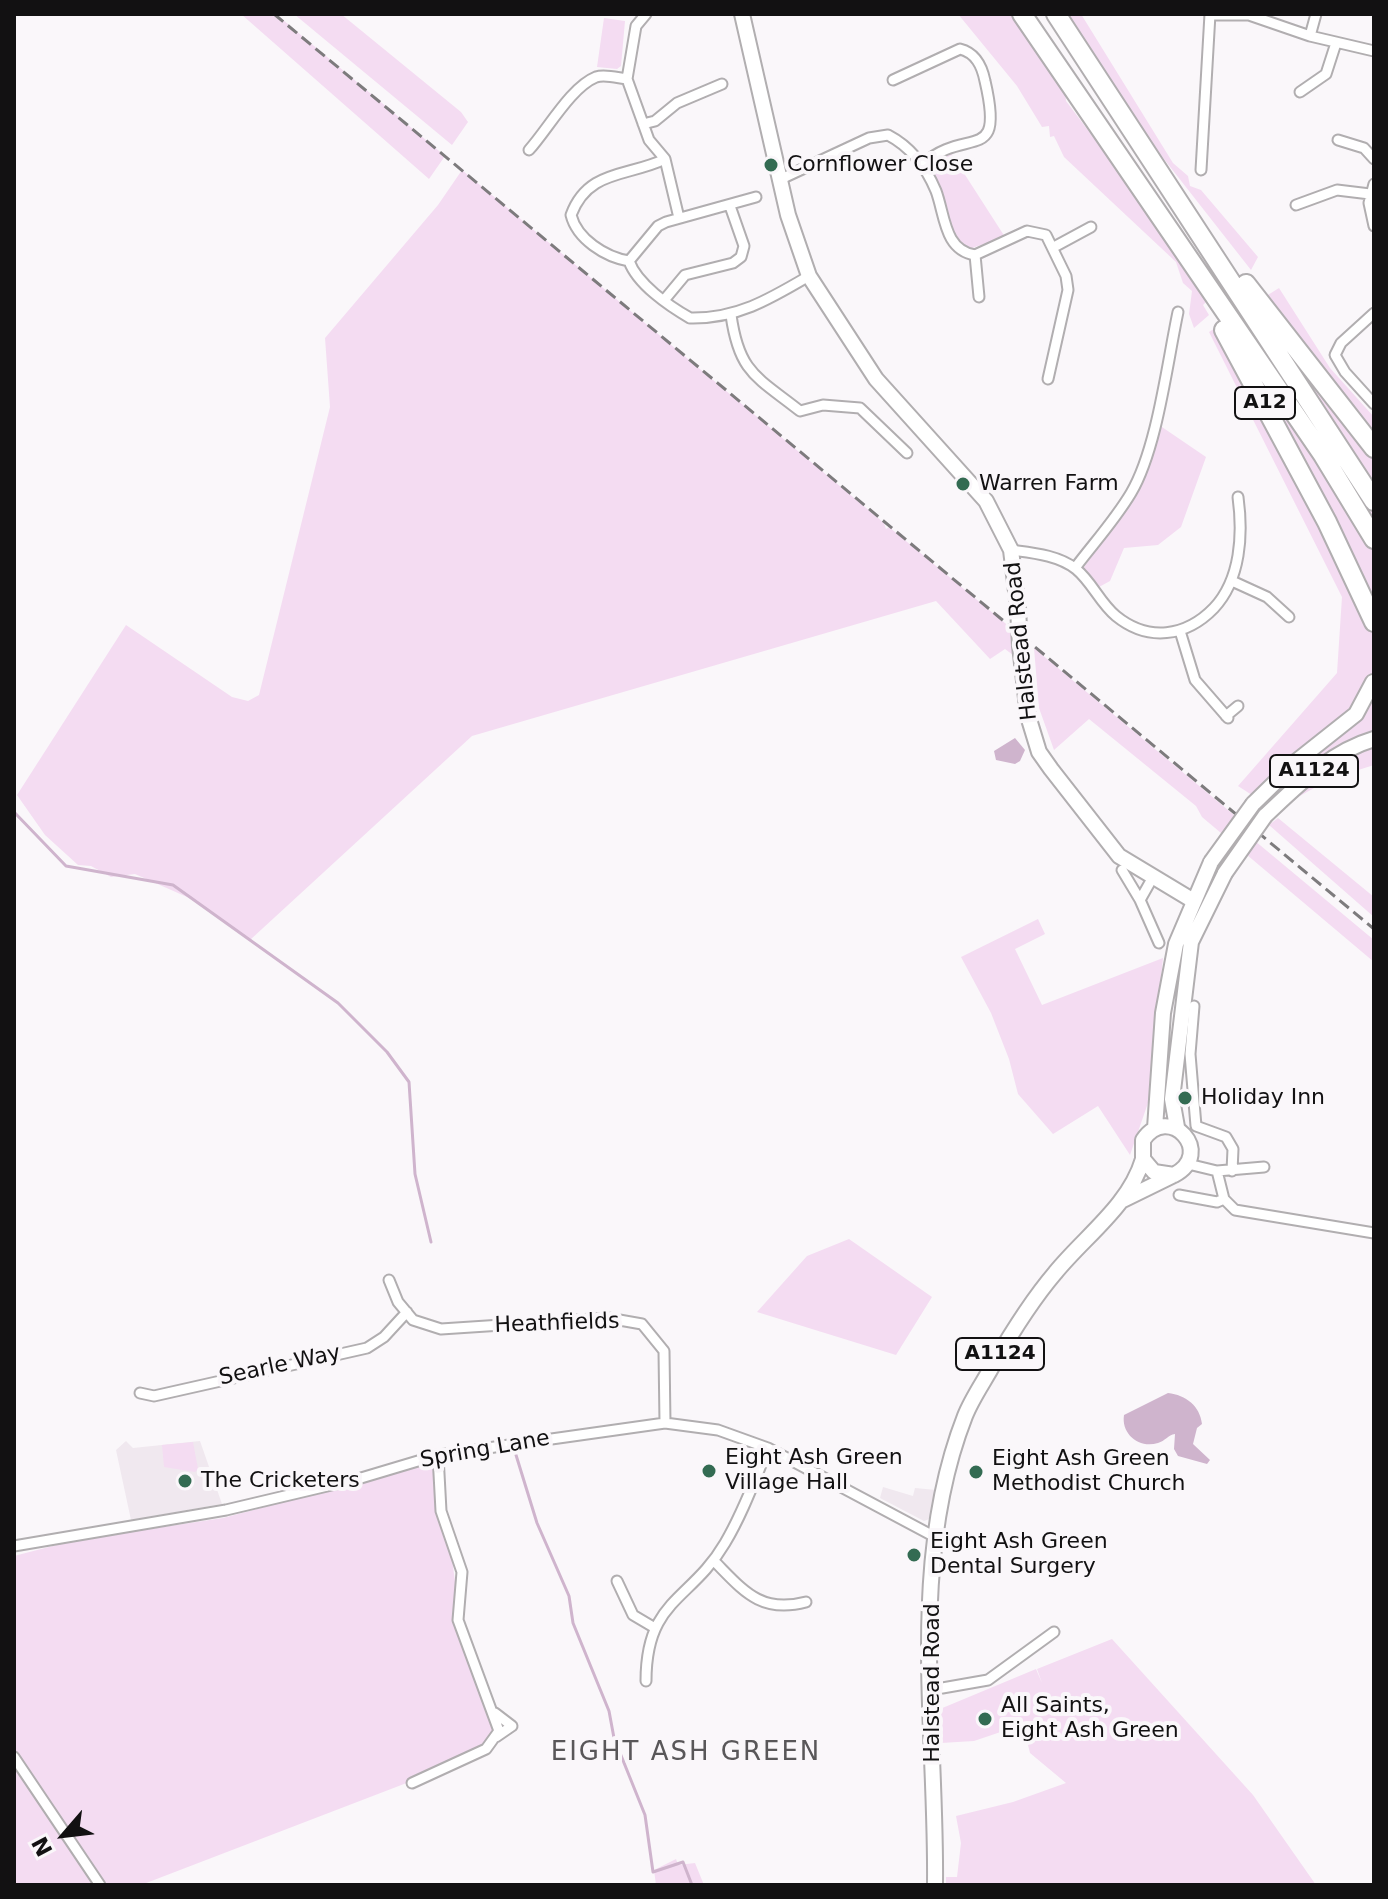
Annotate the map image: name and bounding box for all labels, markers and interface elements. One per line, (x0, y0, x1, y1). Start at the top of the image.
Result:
place label: Cornflower Close (787, 152, 973, 178)
marker: Cornflower Close (762, 156, 780, 174)
road number: A12 (1235, 387, 1295, 419)
place label: Warren Farm (979, 471, 1119, 497)
marker: Warren Farm (954, 475, 972, 493)
street label: Halstead Road (1001, 560, 1043, 722)
road number: A1124 (1270, 755, 1358, 787)
place label: Holiday Inn (1201, 1085, 1325, 1111)
marker: Holiday Inn (1176, 1089, 1194, 1107)
street label: Heathfields (494, 1309, 620, 1339)
road number: A1124 (956, 1338, 1044, 1370)
street label: Searle Way (217, 1340, 343, 1392)
street label: Spring Lane (418, 1426, 552, 1474)
place label: Eight Ash Green Village Hall (725, 1445, 903, 1496)
place label: Eight Ash Green Methodist Church (992, 1446, 1186, 1498)
marker: Eight Ash Green Village Hall (700, 1462, 718, 1480)
marker: Eight Ash Green Methodist Church (967, 1463, 985, 1481)
place label: The Cricketers (201, 1468, 360, 1494)
marker: The Cricketers (176, 1472, 194, 1490)
place label: Eight Ash Green Dental Surgery (930, 1529, 1108, 1580)
marker: Eight Ash Green Dental Surgery (905, 1546, 923, 1564)
street label: Halstead Road (920, 1603, 946, 1763)
place label: All Saints, Eight Ash Green (1001, 1693, 1179, 1744)
marker: All Saints, Eight Ash Green (976, 1710, 994, 1728)
district label: EIGHT ASH GREEN (551, 1737, 821, 1769)
north arrow (24, 1795, 104, 1875)
text: N (27, 1833, 58, 1861)

